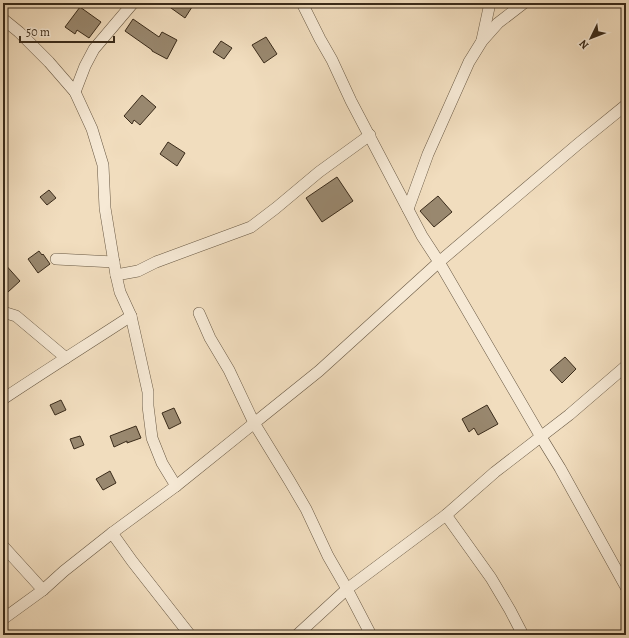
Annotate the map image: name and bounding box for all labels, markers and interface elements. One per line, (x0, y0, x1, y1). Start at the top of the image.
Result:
scale bar (20, 18, 114, 44)
north arrow (571, 18, 611, 58)
text: 50 m (26, 24, 50, 40)
text: N (576, 36, 592, 53)

